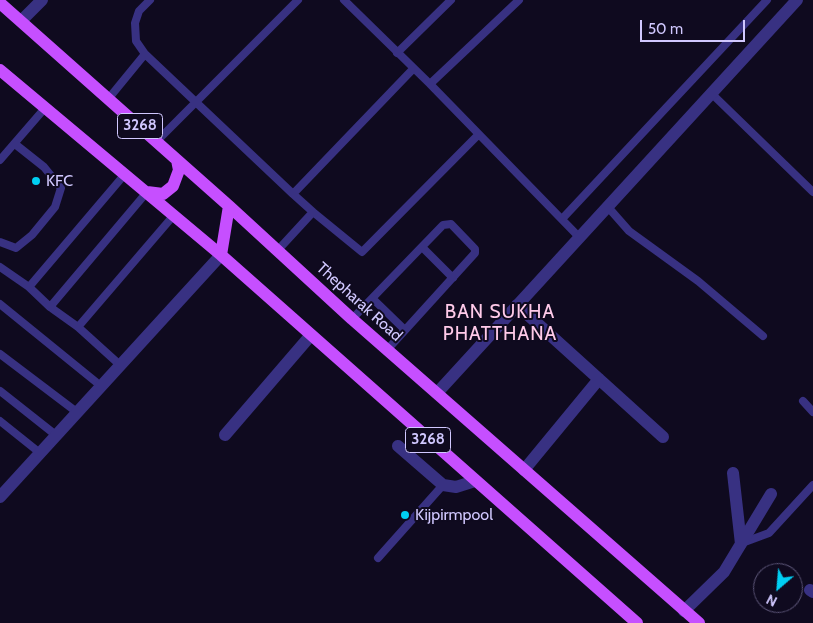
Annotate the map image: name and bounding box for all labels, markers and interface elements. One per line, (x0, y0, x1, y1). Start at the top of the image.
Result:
scale bar (643, 10, 748, 42)
text: 50 m (648, 20, 683, 38)
road number: 3268 (118, 114, 162, 138)
place label: KFC (46, 171, 73, 191)
marker: KFC (30, 175, 42, 187)
street label: Thepharak Road (312, 259, 406, 345)
district label: BAN SUKHA PHATTHANA (442, 301, 558, 345)
road number: 3268 (406, 428, 450, 452)
place label: Kijpirmpool (415, 505, 493, 525)
marker: Kijpirmpool (399, 509, 411, 521)
north arrow (753, 563, 803, 613)
text: N (763, 590, 780, 611)

